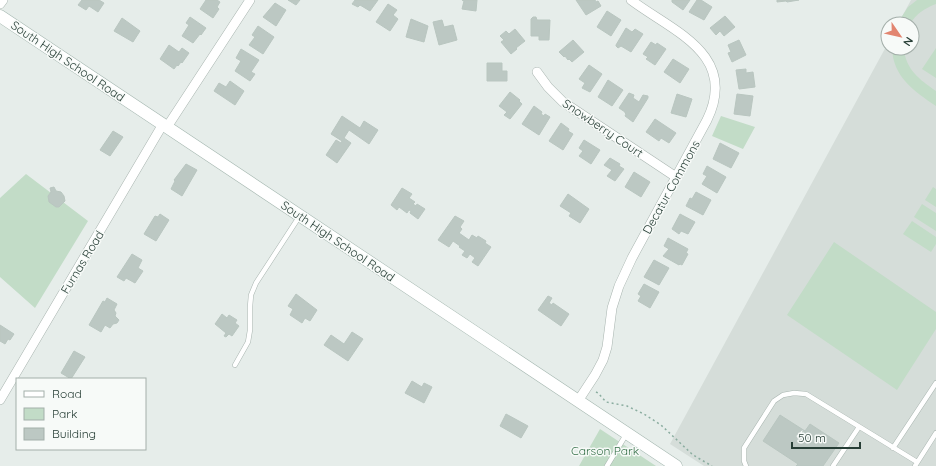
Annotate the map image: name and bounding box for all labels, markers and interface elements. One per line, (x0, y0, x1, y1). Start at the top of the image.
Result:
north arrow (880, 16, 920, 56)
street label: South High School Road (8, 17, 128, 105)
text: N (900, 34, 916, 49)
street label: Snowberry Court (560, 96, 646, 160)
street label: Decatur Commons (639, 137, 703, 236)
street label: South High School Road (278, 197, 398, 285)
street label: Furnas Road (57, 228, 107, 296)
legend (16, 378, 146, 450)
text: Road (52, 386, 82, 401)
text: Park (52, 406, 77, 421)
scale bar (792, 424, 860, 450)
text: Building (52, 426, 96, 441)
text: 50 m (798, 430, 826, 445)
park label: Carson Park (571, 443, 639, 458)

